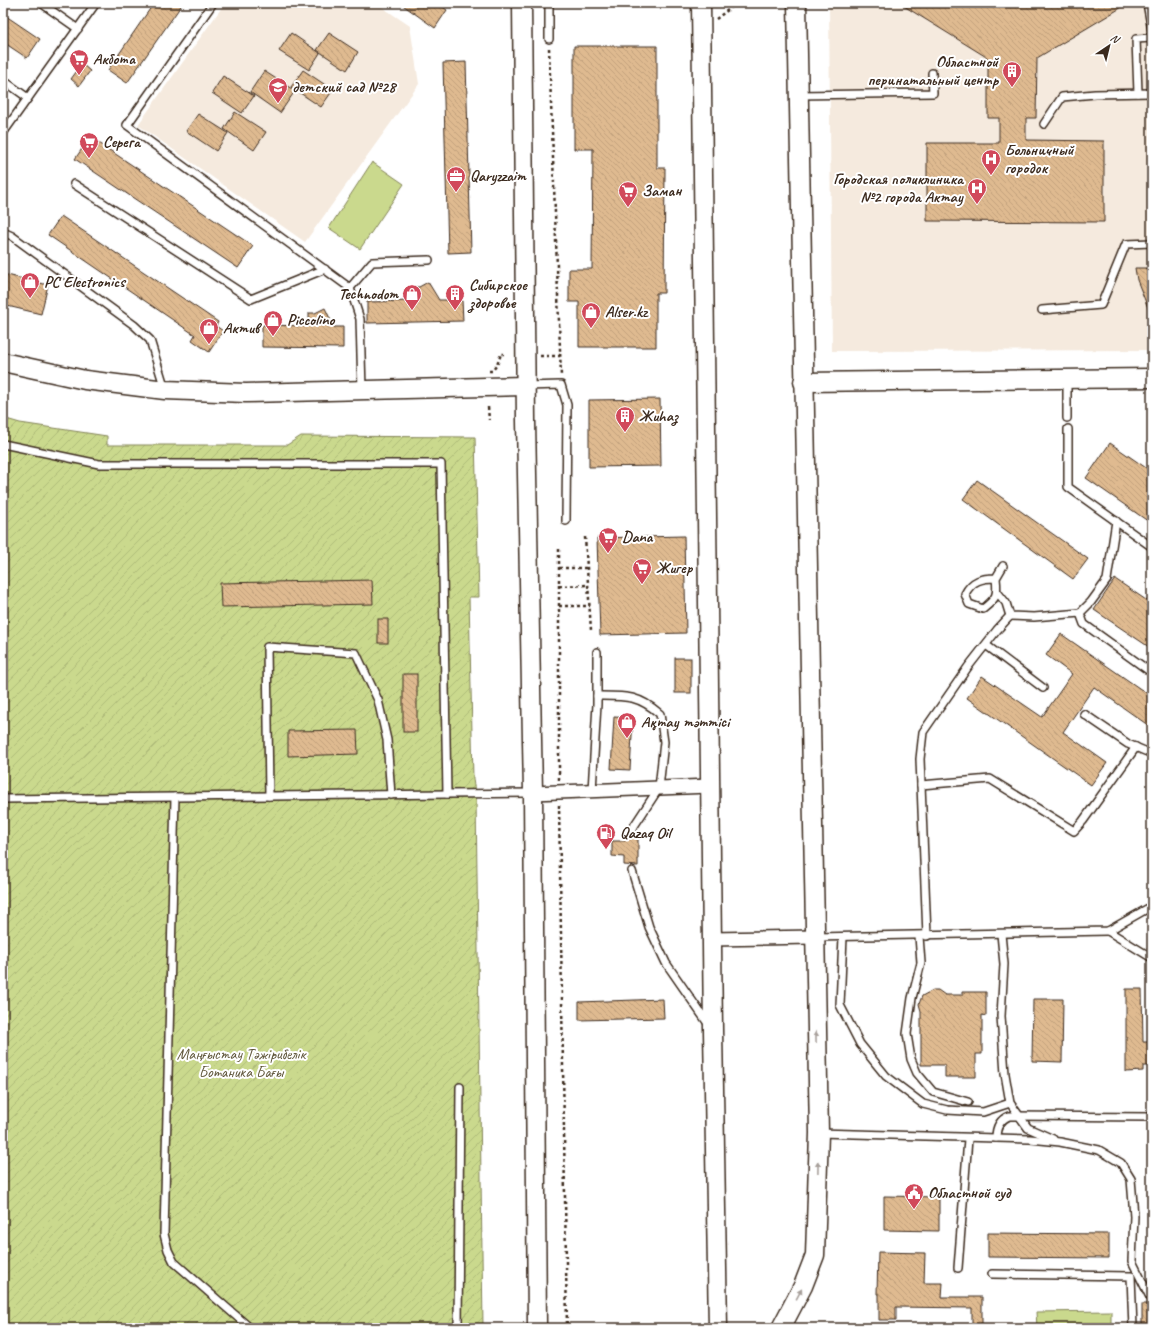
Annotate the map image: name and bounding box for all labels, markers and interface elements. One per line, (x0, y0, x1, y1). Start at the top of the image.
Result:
north arrow (1089, 26, 1129, 66)
text: N (1108, 30, 1123, 47)
supermarket icon: Акбота (68, 48, 90, 76)
place label: Акбота (93, 49, 136, 69)
place label: Областной перинатальный центр (867, 52, 999, 90)
building icon: Областной перинатальный центр (1001, 60, 1023, 88)
school or university icon: детский сад №28 (267, 76, 289, 104)
place label: детский сад №28 (292, 77, 397, 97)
supermarket icon: Cерега (78, 131, 100, 159)
place label: Cерега (103, 132, 142, 152)
place label: Больничный городок (1005, 140, 1075, 178)
hospital icon: Больничный городок (980, 148, 1002, 176)
office icon: Qaryzzaim (445, 165, 467, 193)
place label: Qaryzzaim (470, 166, 527, 186)
place label: Городская поликлиника №2 города Актау (833, 169, 965, 207)
hospital icon: Городская поликлиника №2 города Актау (966, 177, 988, 205)
supermarket icon: Заман (617, 180, 639, 208)
place label: Заман (642, 181, 682, 201)
shop icon: PC Electronics (19, 271, 41, 299)
place label: PC Electronics (44, 272, 126, 292)
place label: Сибирское здоровье (467, 275, 528, 313)
shop icon: Technodom (401, 283, 423, 311)
building icon: Сибирское здоровье (444, 283, 466, 311)
place label: Technodom (338, 284, 399, 304)
shop icon: Alser.kz (580, 301, 602, 329)
place label: Alser.kz (605, 302, 649, 322)
shop icon: Piccolino (262, 309, 284, 337)
place label: Piccolino (287, 310, 335, 330)
shop icon: Актив (198, 317, 220, 345)
place label: Актив (223, 318, 263, 338)
building icon: Жиhаз (614, 405, 636, 433)
place label: Жиhаз (639, 406, 680, 426)
supermarket icon: Dana (597, 526, 619, 554)
place label: Dana (622, 527, 654, 547)
supermarket icon: Жигер (631, 557, 653, 585)
place label: Жигер (656, 558, 694, 578)
shop icon: Ақтау тәттісі (616, 711, 638, 739)
place label: Ақтау тәттісі (641, 712, 731, 732)
fuel station icon: Qazaq Oil (595, 822, 617, 850)
place label: Qazaq Oil (620, 823, 674, 843)
one-way arrow (813, 1031, 820, 1043)
park label: Маңғыстау Тәжірибелік Ботаника Бағы (177, 1044, 307, 1082)
one-way arrow (815, 1160, 821, 1173)
public building icon: Областной суд (903, 1182, 925, 1210)
place label: Областной суд (928, 1183, 1012, 1203)
one-way arrow (795, 1288, 802, 1299)

